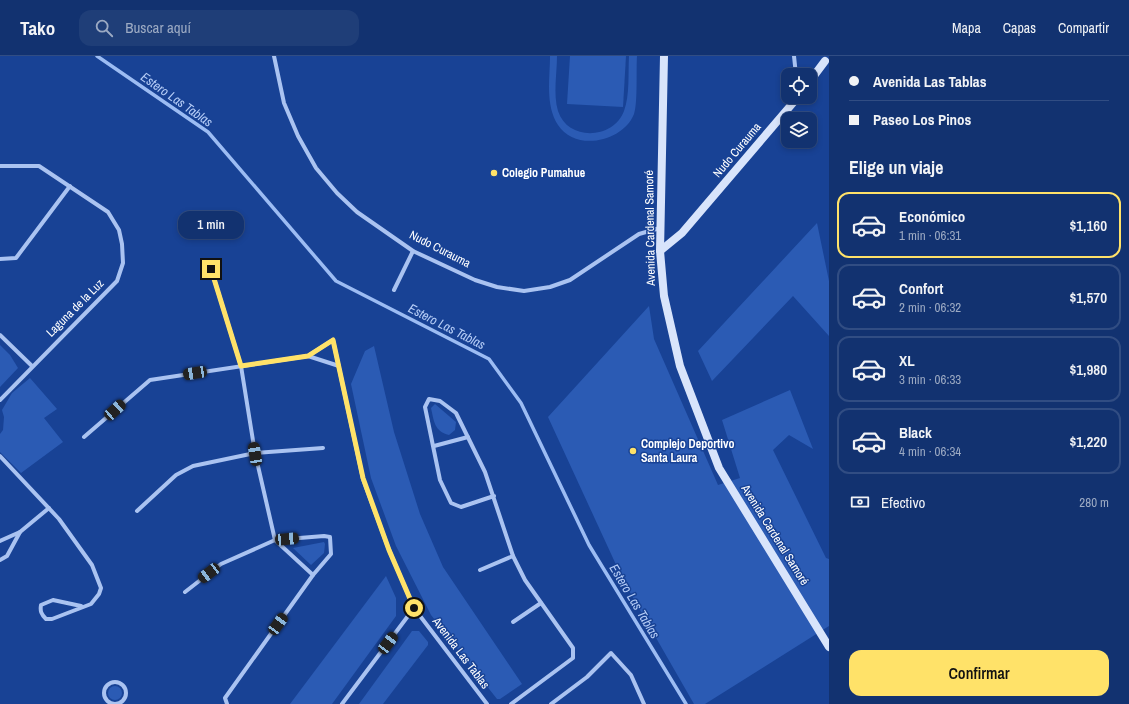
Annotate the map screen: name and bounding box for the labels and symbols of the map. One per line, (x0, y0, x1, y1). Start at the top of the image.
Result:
water label: Estero Las Tablas (137, 68, 216, 131)
street label: Nudo Curauma (709, 119, 765, 181)
place label: Colegio Pumahue (502, 165, 586, 181)
marker: Colegio Pumahue (489, 168, 499, 178)
street label: Avenida Cardenal Samoré (641, 170, 659, 287)
callout: 1 min (178, 211, 244, 239)
street label: Nudo Curauma (407, 227, 474, 272)
route end (202, 260, 220, 278)
street label: Laguna de la Luz (43, 276, 107, 340)
water label: Estero Las Tablas (405, 300, 488, 353)
car (182, 365, 208, 381)
car (102, 398, 128, 422)
place label: Complejo Deportivo Santa Laura (641, 436, 735, 466)
car (247, 441, 263, 467)
marker: Complejo Deportivo Santa Laura (628, 446, 638, 456)
street label: Avenida Cardenal Samoré (737, 481, 812, 588)
car (275, 532, 299, 546)
car (196, 561, 222, 585)
water label: Estero Las Tablas (606, 561, 664, 642)
route start (405, 599, 423, 617)
car (266, 611, 290, 637)
street label: Avenida Las Tablas (428, 613, 493, 692)
car (376, 630, 400, 656)

